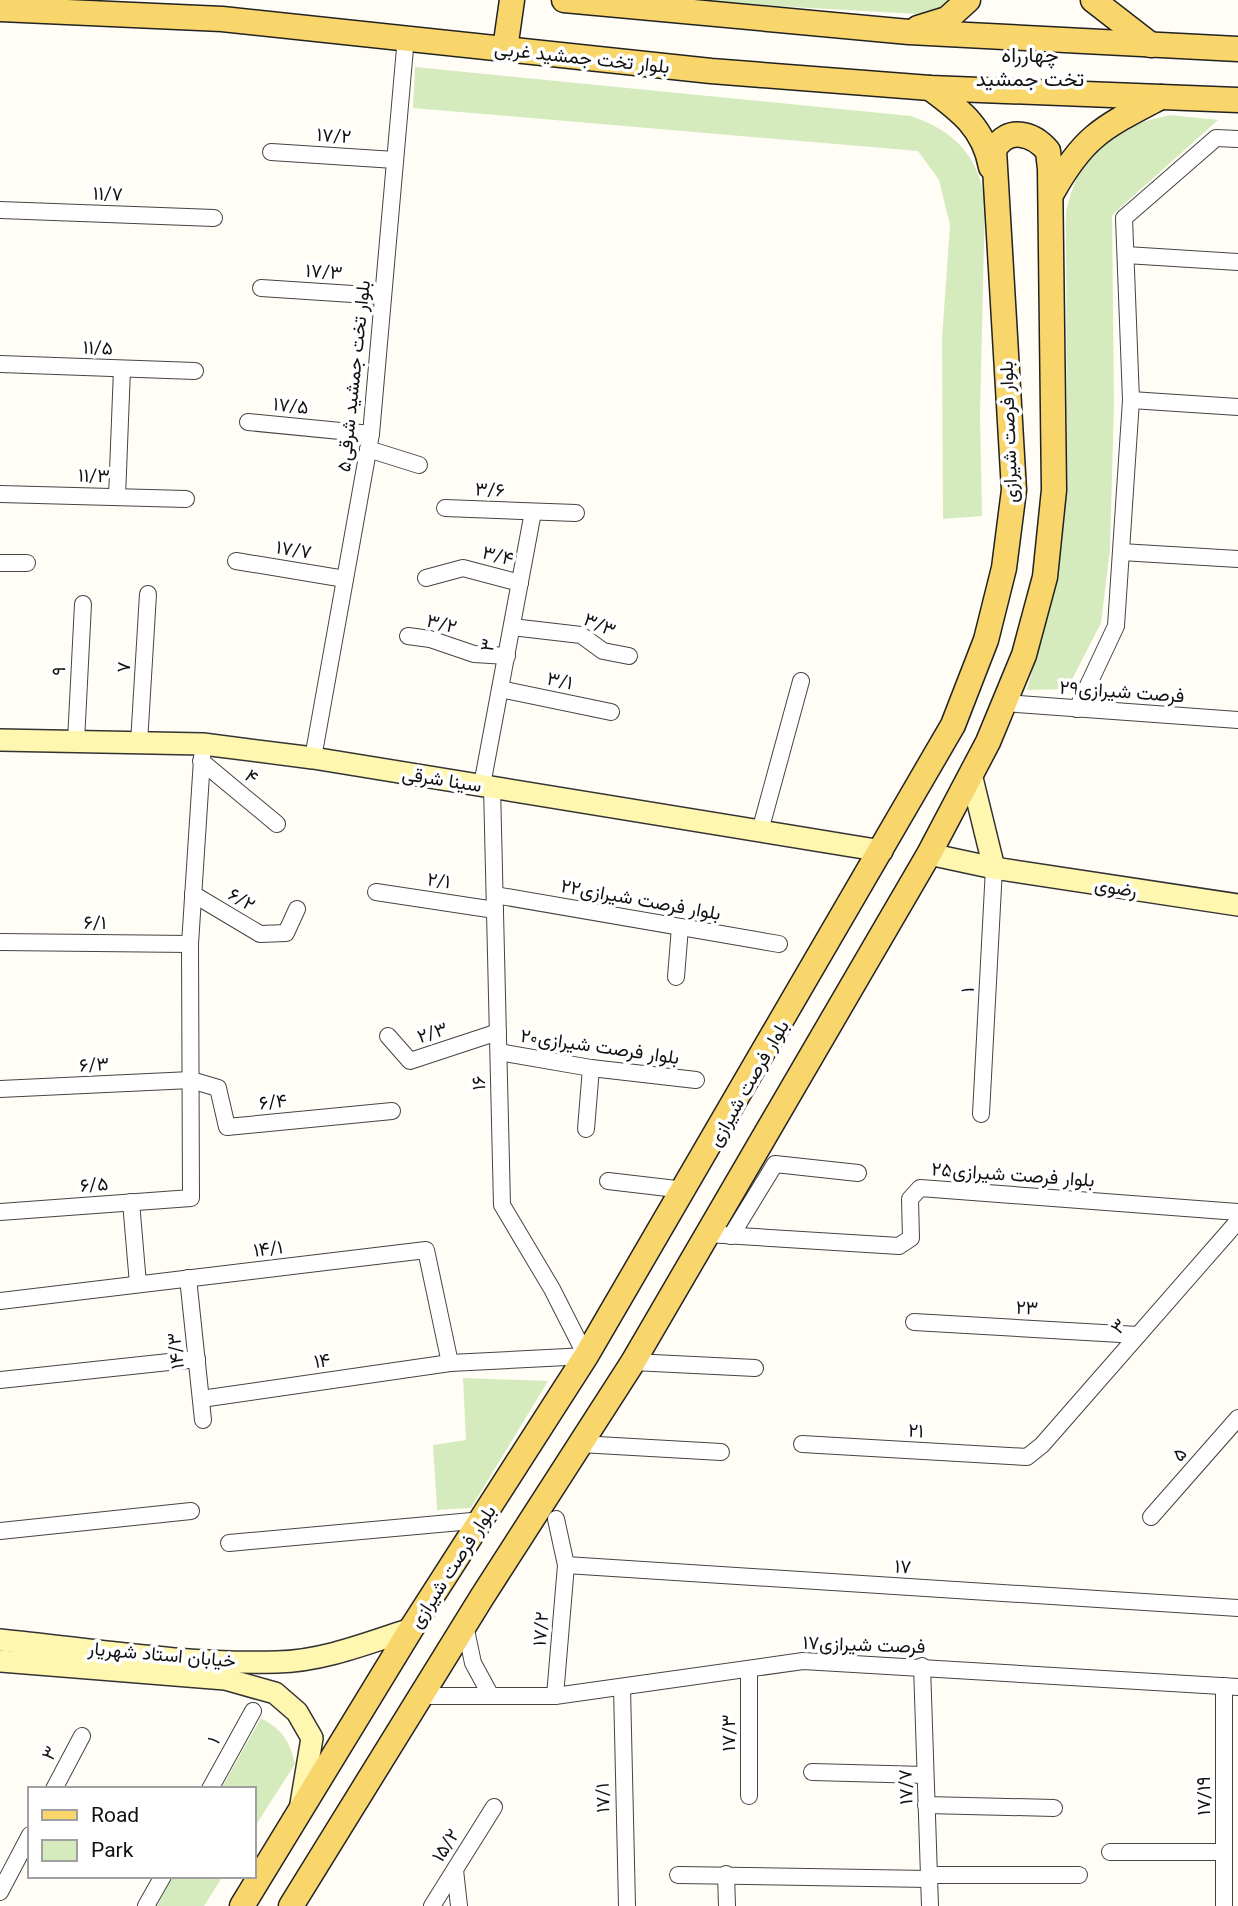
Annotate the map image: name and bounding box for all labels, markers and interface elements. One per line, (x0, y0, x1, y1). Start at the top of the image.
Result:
street label: بلوار تخت جمشید غربی (493, 36, 671, 83)
district label: چهارراه تخت جمشید (976, 40, 1084, 97)
street label: ۱۷/۲ (316, 122, 352, 153)
street label: ۱۱/۷ (92, 180, 123, 211)
street label: ۱۷/۳ (304, 258, 343, 289)
street label: بلوار تخت جمشید شرقی۵ (331, 279, 380, 474)
street label: ۱۱/۵ (82, 334, 113, 365)
street label: بلوار فرصت شیرازی (994, 360, 1027, 503)
street label: ۱۷/۵ (271, 391, 310, 424)
street label: ۱۱/۳ (78, 462, 110, 493)
street label: ۳/۶ (474, 476, 505, 507)
street label: ۱۷/۷ (274, 534, 314, 569)
street label: ۳/۴ (479, 540, 516, 575)
street label: ۳/۳ (578, 607, 620, 646)
street label: ۳/۲ (423, 608, 460, 643)
street label: ۳ (474, 637, 505, 654)
street label: ۷ (111, 661, 140, 673)
street label: ۹ (46, 666, 75, 676)
street label: ۳/۱ (544, 666, 575, 699)
street label: فرصت شیرازی۲۹ (1058, 675, 1185, 712)
street label: سینا شرقی (400, 761, 484, 802)
street label: ۴ (237, 763, 264, 793)
street label: ۲/۱ (425, 866, 452, 898)
street label: رضوی (1092, 872, 1139, 907)
street label: بلوار فرصت شیرازی۲۲ (558, 873, 723, 930)
street label: ۶/۲ (222, 882, 260, 921)
street label: ۶/۱ (83, 910, 106, 939)
street label: ۱ (955, 987, 984, 994)
street label: بلوار فرصت شیرازی (702, 1015, 798, 1153)
street label: ۲/۳ (414, 1016, 452, 1053)
street label: بلوار فرصت شیرازی۲۰ (518, 1023, 681, 1074)
street label: ۶/۳ (79, 1051, 110, 1082)
street label: ۱۶ (466, 1075, 495, 1091)
street label: ۶/۴ (258, 1088, 289, 1119)
street label: بلوار فرصت شیرازی۲۵ (930, 1156, 1095, 1197)
street label: ۶/۵ (79, 1171, 109, 1202)
street label: ۱۴/۱ (252, 1234, 285, 1267)
street label: ۲۳ (1015, 1294, 1039, 1325)
street label: ۳ (1105, 1313, 1135, 1342)
street label: ۱۴/۳ (161, 1331, 194, 1370)
street label: ۱۴ (312, 1347, 333, 1378)
street label: ۲۱ (907, 1417, 925, 1447)
street label: ۵ (1166, 1442, 1196, 1469)
street label: بلوار فرصت شیرازی (403, 1500, 505, 1635)
street label: ۱۷ (893, 1553, 912, 1584)
street label: ۱۷/۲ (527, 1611, 558, 1648)
street label: ۱۷فرصت شیرازی (802, 1630, 926, 1663)
street label: خیابان استاد شهریار (86, 1636, 237, 1677)
street label: ۱۷/۳ (716, 1714, 745, 1752)
street label: ۱ (201, 1732, 229, 1751)
street label: ۳ (35, 1742, 67, 1767)
street label: ۱۷/۷ (892, 1769, 923, 1805)
street label: ۱۷/۱۹ (1191, 1776, 1220, 1816)
street label: ۱۷/۱ (590, 1783, 619, 1813)
legend (28, 1787, 256, 1878)
text: Road (91, 1800, 139, 1833)
street label: ۱۵/۲ (426, 1824, 469, 1869)
text: Park (91, 1835, 134, 1868)

